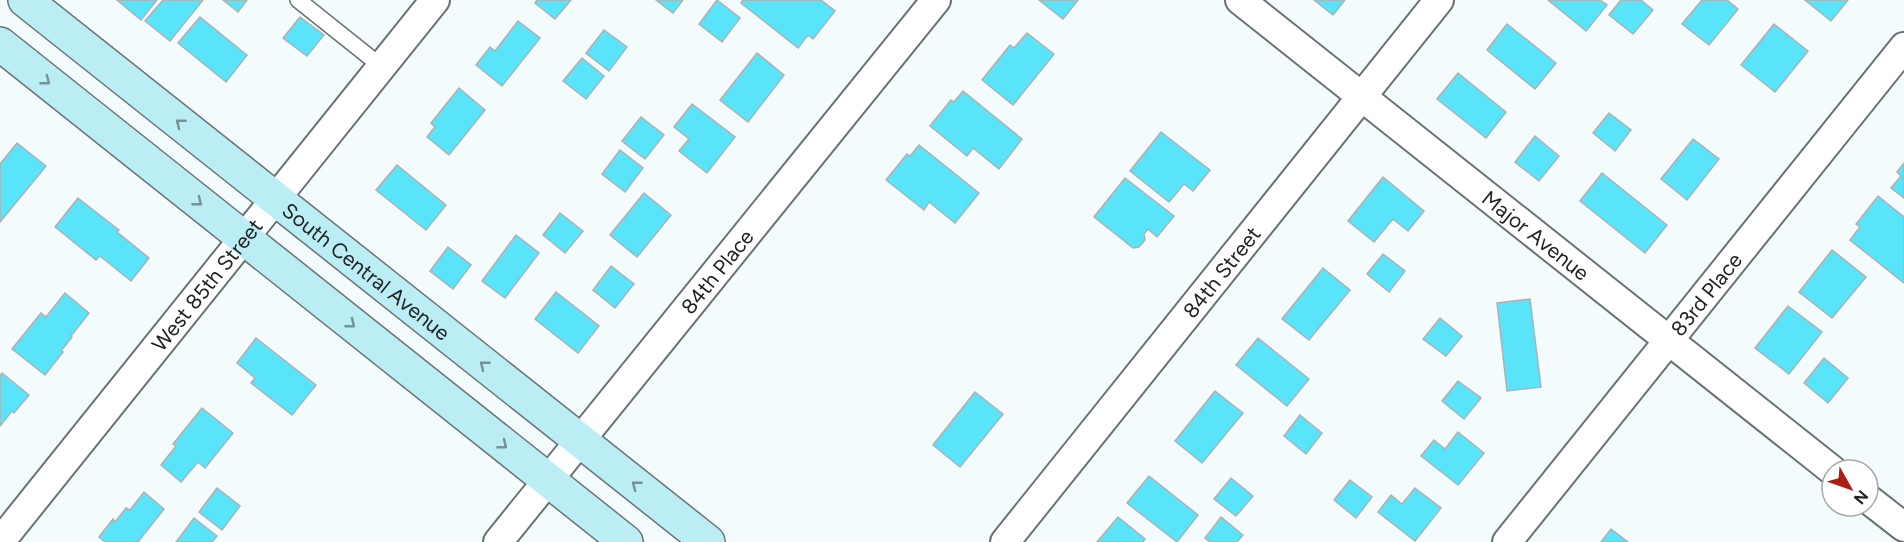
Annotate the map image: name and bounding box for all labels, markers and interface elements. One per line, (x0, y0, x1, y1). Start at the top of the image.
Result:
one-way arrow (39, 73, 50, 84)
one-way arrow (176, 120, 187, 131)
street label: Major Avenue (1477, 185, 1595, 285)
one-way arrow (192, 195, 203, 206)
street label: South Central Avenue (278, 197, 455, 345)
street label: West 85th Street (146, 213, 267, 356)
street label: 84th Street (1177, 221, 1265, 323)
street label: 84th Place (675, 224, 758, 319)
street label: 83rd Place (1665, 247, 1747, 340)
one-way arrow (344, 316, 355, 327)
one-way arrow (480, 361, 491, 372)
one-way arrow (496, 438, 507, 449)
north arrow (1820, 458, 1880, 518)
one-way arrow (631, 482, 642, 493)
text: N (1850, 486, 1872, 508)

